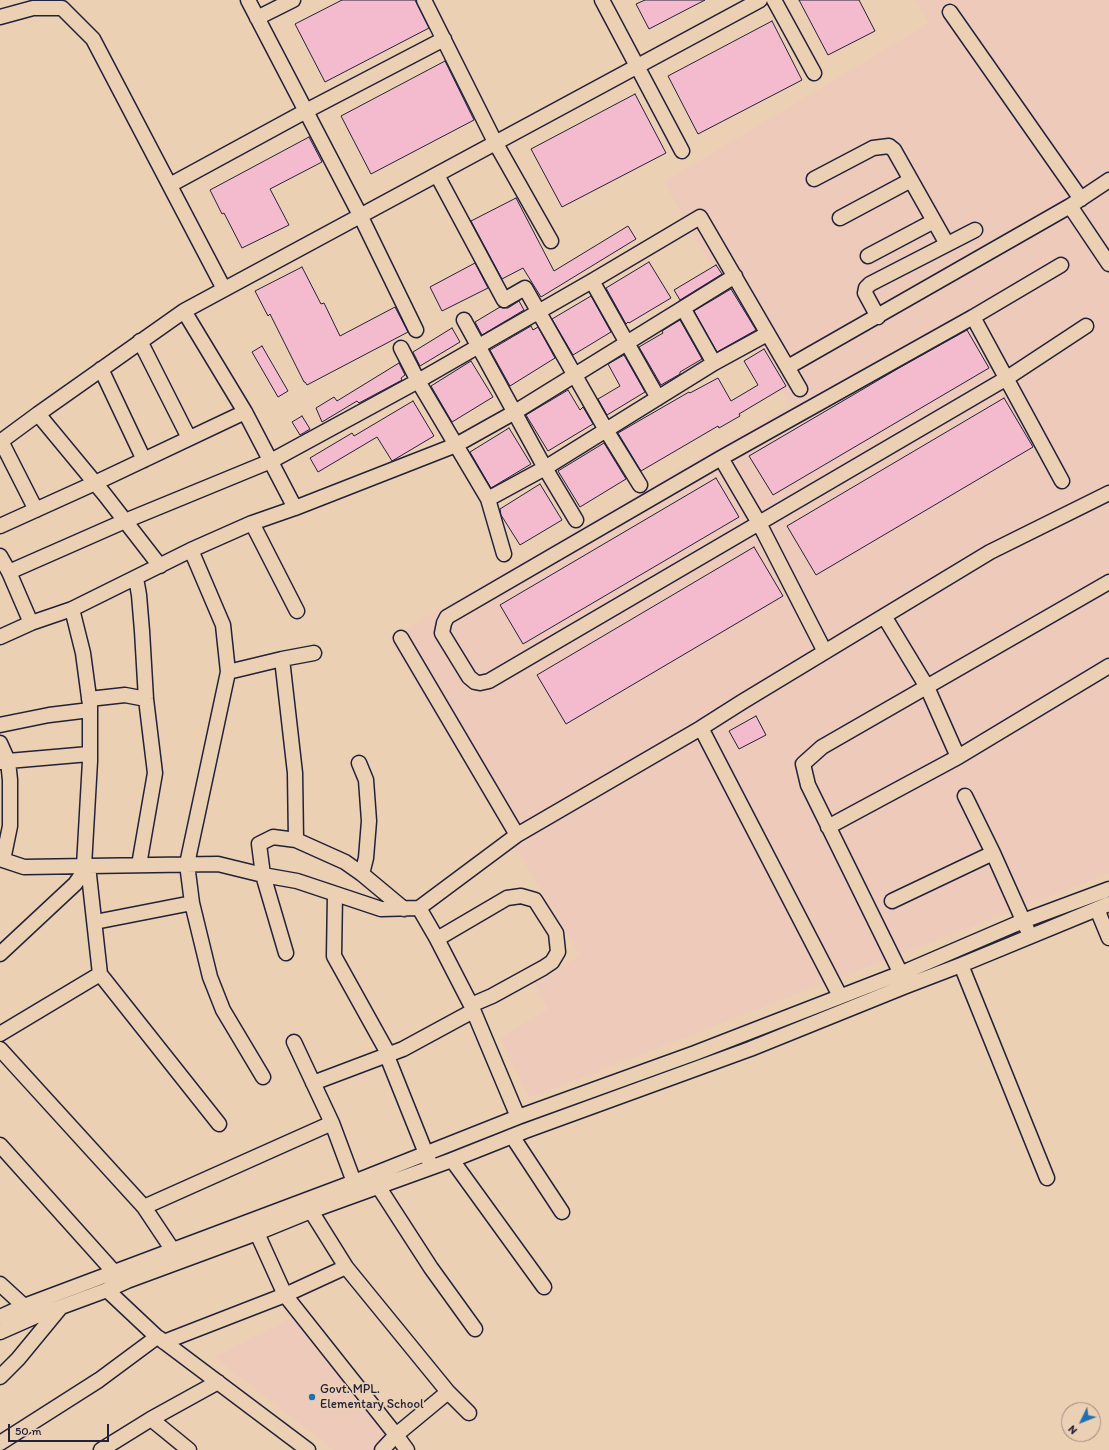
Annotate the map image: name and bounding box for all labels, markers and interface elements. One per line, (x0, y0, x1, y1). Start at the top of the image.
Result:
place label: Govt. MPL. Elementary School (320, 1382, 424, 1413)
marker: Govt. MPL. Elementary School (307, 1392, 317, 1402)
north arrow (1061, 1402, 1101, 1442)
scale bar (10, 1416, 111, 1442)
text: N (1065, 1423, 1080, 1437)
text: 50 m (15, 1424, 41, 1438)

